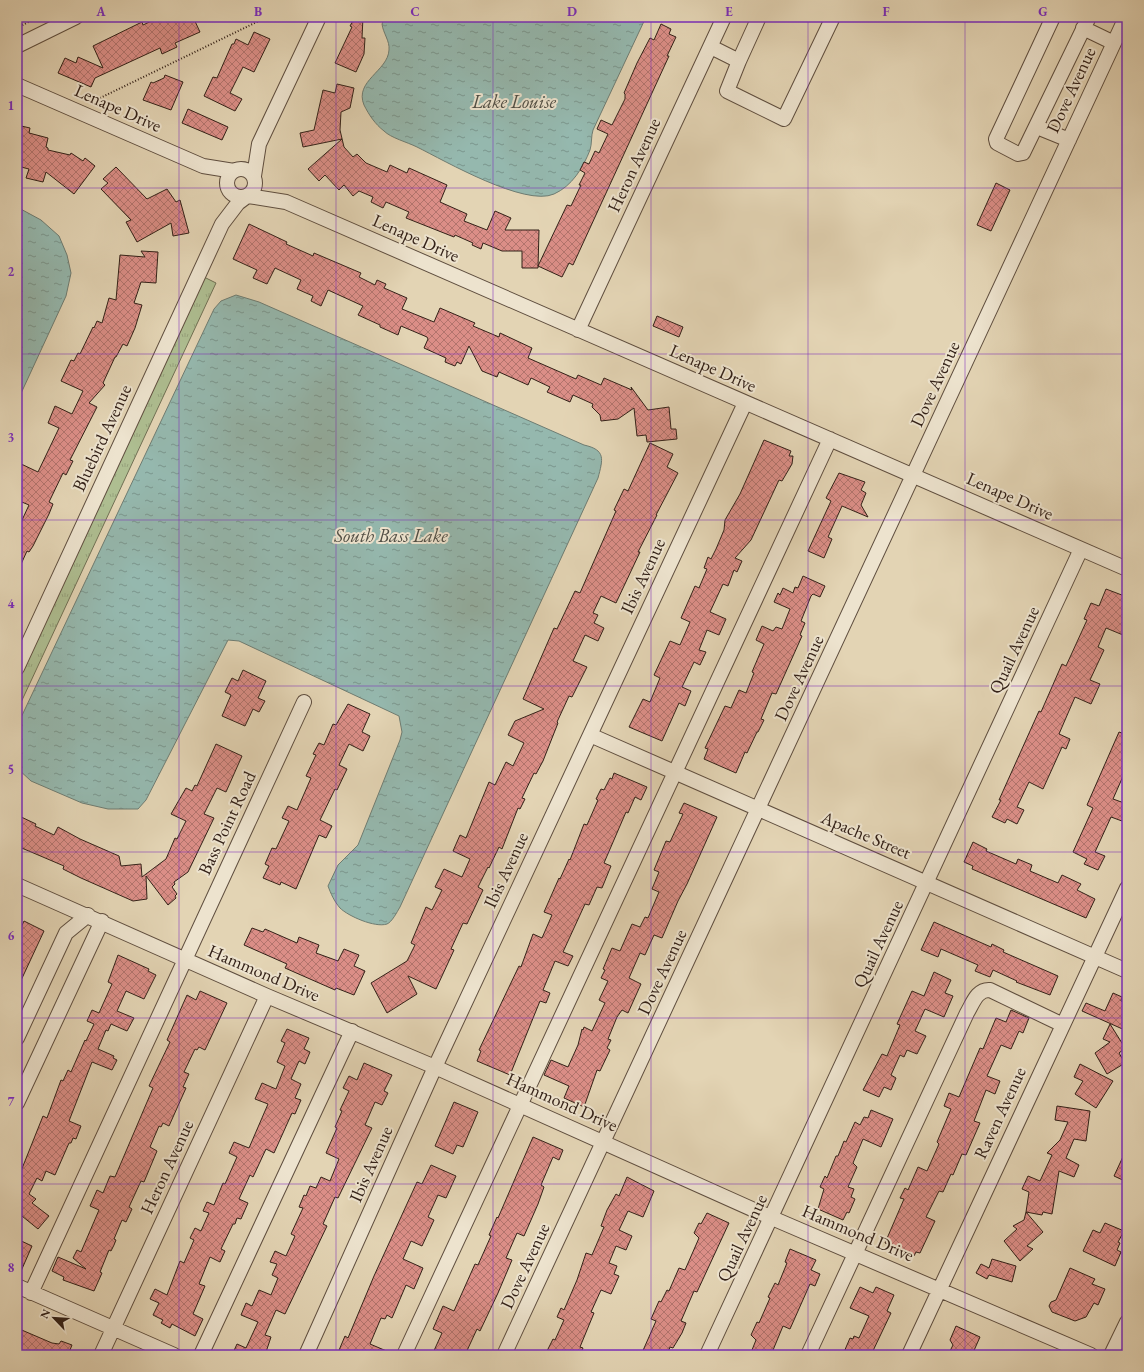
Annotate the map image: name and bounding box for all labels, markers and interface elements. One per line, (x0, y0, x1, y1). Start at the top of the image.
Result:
text: A (95, 3, 106, 20)
text: B (254, 3, 262, 20)
text: C (410, 3, 420, 20)
text: D (567, 3, 577, 20)
text: E (725, 3, 733, 20)
text: F (882, 3, 890, 20)
text: G (1038, 3, 1048, 20)
street label: Dove Avenue (1041, 43, 1100, 136)
street label: Lenape Drive (71, 78, 165, 137)
water label: Lake Louise (471, 89, 557, 114)
text: 1 (8, 97, 15, 114)
street label: Heron Avenue (602, 114, 665, 216)
street label: Lenape Drive (369, 208, 463, 267)
text: 2 (8, 263, 15, 280)
street label: Dove Avenue (905, 337, 964, 430)
street label: Lenape Drive (666, 338, 760, 397)
street label: Bluebird Avenue (67, 381, 136, 495)
text: 3 (8, 429, 15, 446)
street label: Lenape Drive (963, 466, 1057, 525)
water label: South Bass Lake (333, 523, 448, 548)
street label: Ibis Avenue (615, 534, 670, 617)
text: 4 (8, 595, 15, 612)
street label: Quail Avenue (983, 602, 1044, 697)
street label: Dove Avenue (769, 631, 828, 724)
text: 5 (8, 761, 14, 778)
street label: Bass Point Road (193, 766, 261, 878)
street label: Apache Street (817, 805, 915, 864)
street label: Ibis Avenue (478, 828, 533, 911)
street label: Quail Avenue (847, 896, 908, 991)
street label: Dove Avenue (632, 925, 691, 1018)
text: 6 (8, 927, 15, 944)
street label: Hammond Drive (205, 939, 324, 1006)
street label: Raven Avenue (968, 1063, 1031, 1162)
street label: Hammond Drive (503, 1067, 621, 1136)
text: 7 (8, 1093, 15, 1110)
street label: Heron Avenue (135, 1116, 198, 1218)
street label: Ibis Avenue (344, 1122, 397, 1205)
street label: Quail Avenue (711, 1190, 772, 1285)
street label: Hammond Drive (799, 1199, 918, 1266)
street label: Dove Avenue (495, 1219, 554, 1312)
text: 8 (8, 1259, 15, 1276)
north arrow (34, 1298, 74, 1338)
text: N (37, 1307, 53, 1321)

